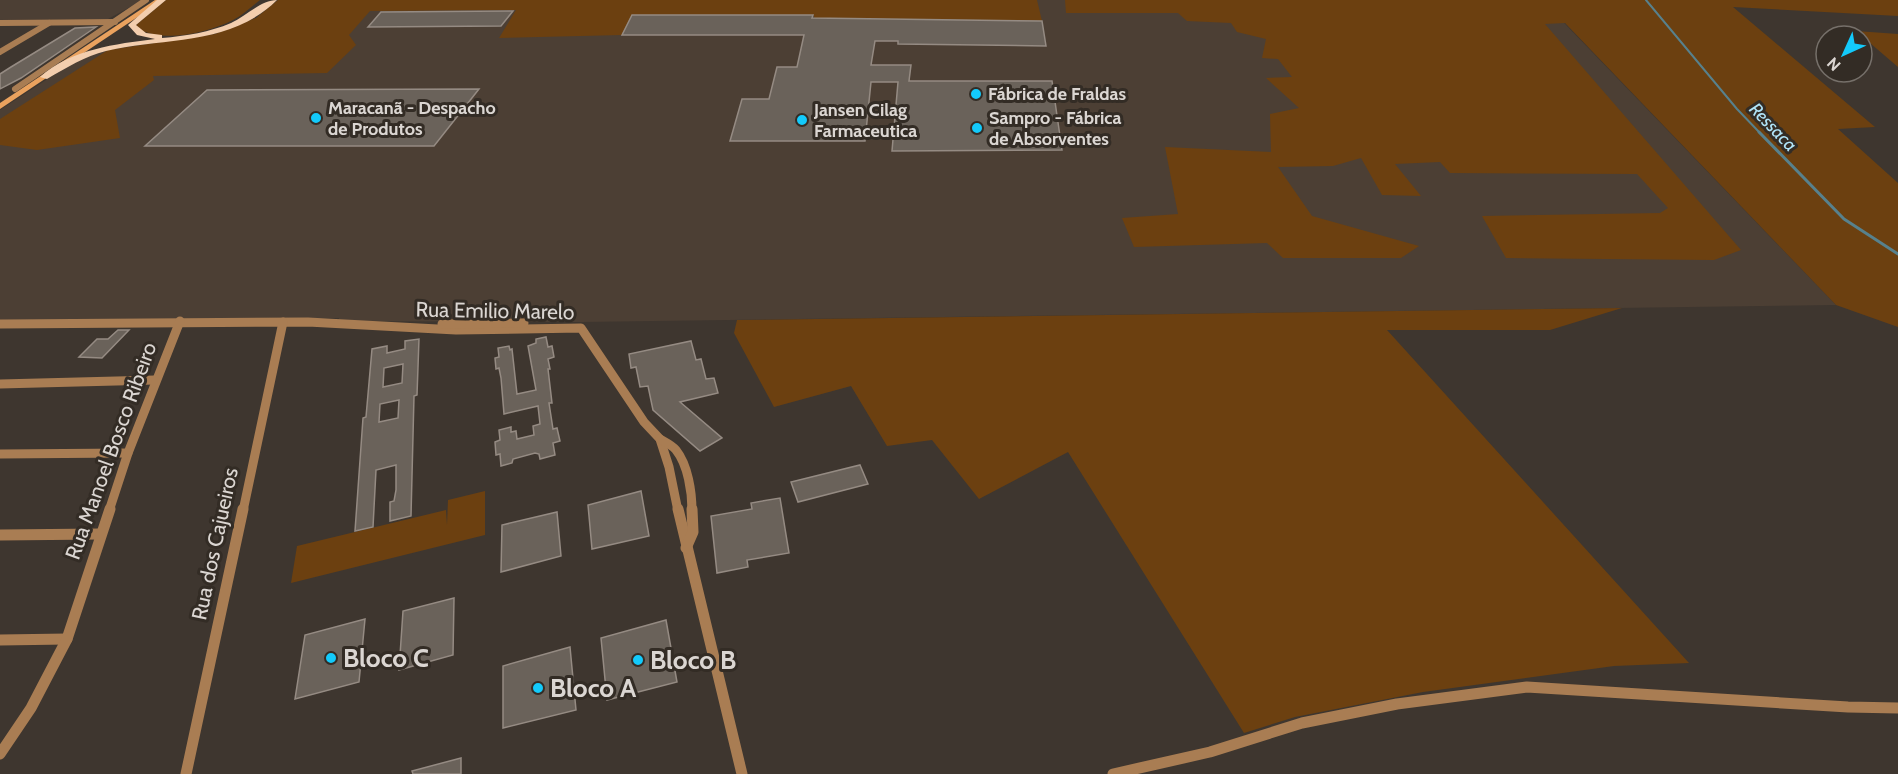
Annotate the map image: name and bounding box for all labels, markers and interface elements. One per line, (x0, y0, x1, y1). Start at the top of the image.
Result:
north arrow (1814, 24, 1874, 84)
text: N (1823, 54, 1844, 75)
place label: Fábrica de Fraldas (988, 83, 1127, 105)
marker: Fábrica de Fraldas (969, 87, 983, 101)
place label: Maracanã - Despacho de Produtos (328, 97, 496, 140)
water label: Ressaca (1745, 98, 1801, 156)
place label: Jansen Cilag Farmaceutica (813, 99, 917, 142)
place label: Sampro - Fábrica de Absorventes (989, 107, 1121, 150)
marker: Maracanã - Despacho de Produtos (309, 111, 323, 125)
marker: Jansen Cilag Farmaceutica (795, 113, 809, 127)
marker: Sampro - Fábrica de Absorventes (970, 121, 984, 135)
street label: Rua Emilio Marelo (415, 297, 575, 324)
street label: Rua Manoel Bosco Ribeiro (60, 339, 161, 563)
street label: Rua dos Cajueiros (186, 465, 244, 623)
place label: Bloco C (343, 642, 429, 674)
place label: Bloco B (650, 644, 736, 676)
marker: Bloco C (324, 651, 338, 665)
marker: Bloco B (631, 653, 645, 667)
place label: Bloco A (550, 672, 637, 704)
marker: Bloco A (531, 681, 545, 695)

